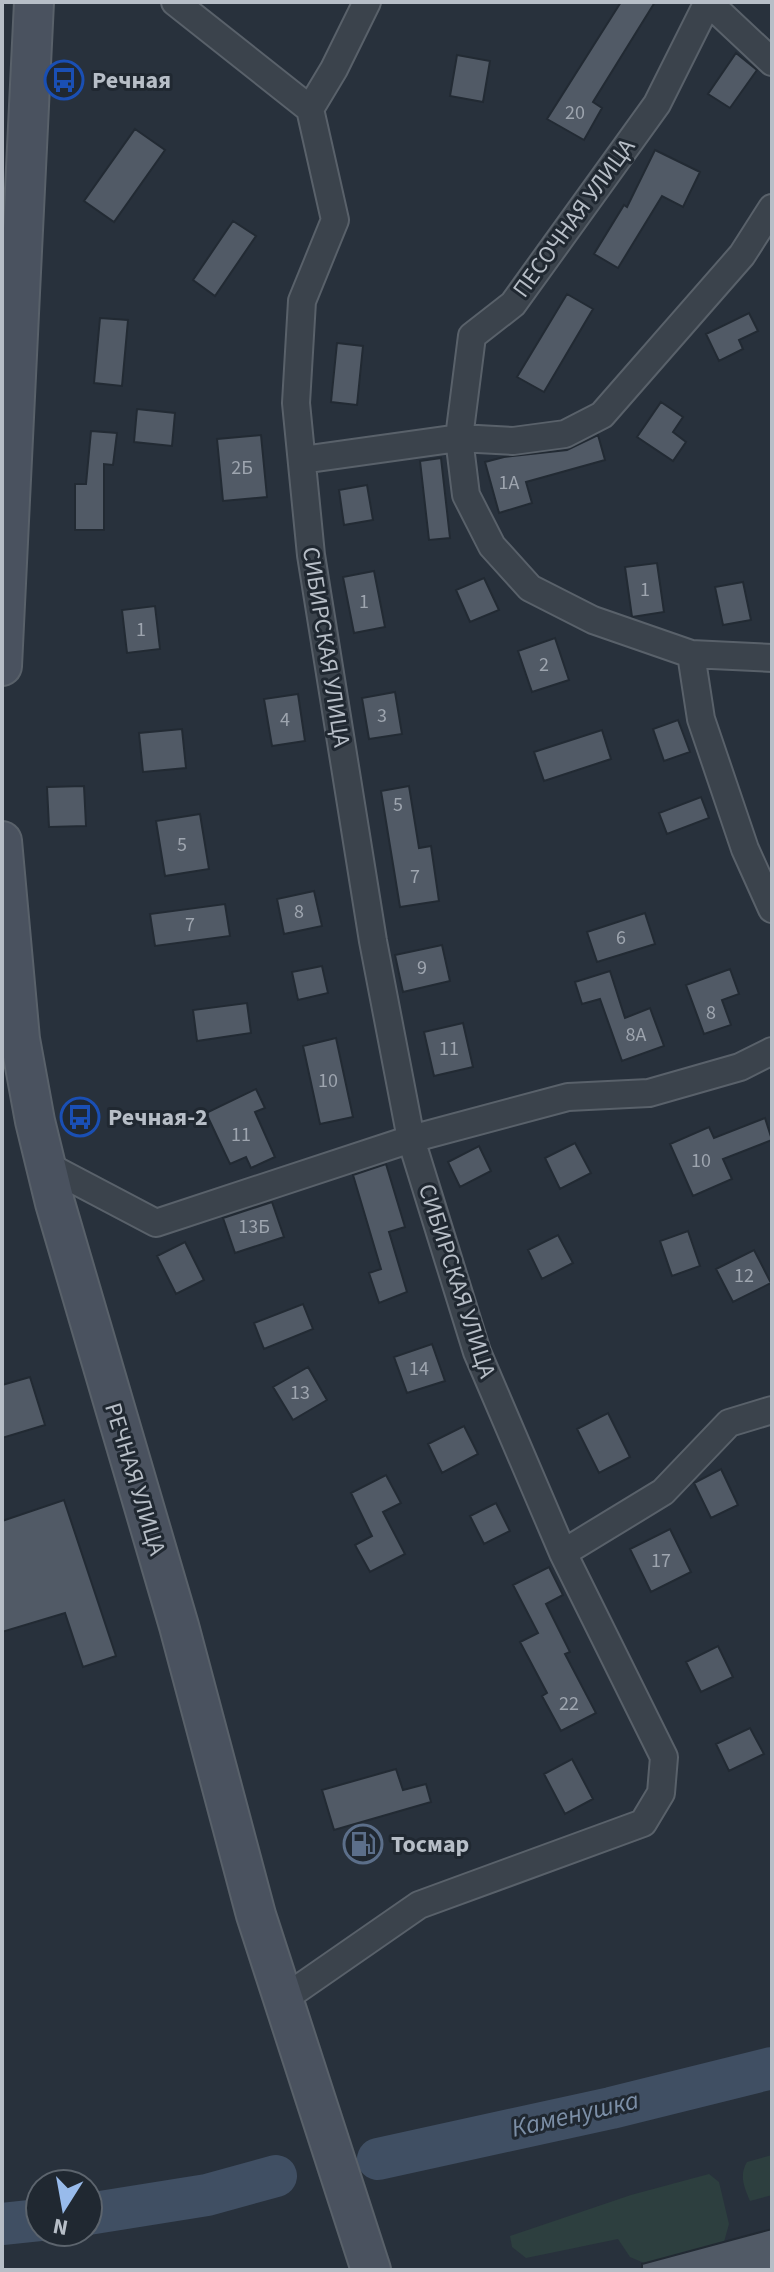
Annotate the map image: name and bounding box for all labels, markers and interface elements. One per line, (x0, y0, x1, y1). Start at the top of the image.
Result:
bus stop icon: Речная (43, 59, 85, 101)
place label: Речная (92, 63, 171, 98)
house number: 20 (565, 99, 585, 127)
street label: ПЕСОЧНАЯ УЛИЦА (504, 131, 644, 305)
house number: 2Б (231, 454, 253, 482)
house number: 1А (499, 469, 520, 497)
street label: СИБИРСКАЯ УЛИЦА (293, 544, 359, 750)
house number: 1 (640, 576, 650, 604)
house number: 1 (359, 588, 369, 616)
house number: 1 (136, 616, 146, 644)
house number: 2 (539, 651, 549, 679)
house number: 3 (377, 702, 387, 730)
house number: 4 (280, 706, 290, 734)
house number: 5 (393, 791, 403, 819)
house number: 5 (177, 831, 187, 859)
house number: 7 (410, 863, 420, 891)
house number: 8 (294, 898, 304, 926)
house number: 7 (185, 911, 195, 939)
house number: 6 (616, 924, 626, 952)
house number: 9 (417, 954, 427, 982)
house number: 8 (706, 999, 716, 1027)
house number: 8А (626, 1021, 647, 1049)
house number: 11 (439, 1035, 459, 1063)
house number: 10 (318, 1067, 338, 1095)
bus stop icon: Речная-2 (59, 1096, 101, 1138)
place label: Речная-2 (108, 1100, 208, 1135)
house number: 11 (231, 1121, 251, 1149)
house number: 10 (691, 1147, 711, 1175)
street label: СИБИРСКАЯ УЛИЦА (409, 1179, 505, 1383)
house number: 13Б (238, 1213, 270, 1241)
house number: 12 (734, 1262, 754, 1290)
house number: 14 (409, 1355, 429, 1383)
house number: 13 (290, 1379, 310, 1407)
street label: РЕЧНАЯ УЛИЦА (95, 1398, 175, 1560)
house number: 17 (651, 1547, 671, 1575)
house number: 22 (559, 1690, 579, 1718)
fuel station icon: Тосмар (342, 1823, 384, 1865)
place label: Тосмар (391, 1827, 469, 1862)
water label: Каменушка (508, 2081, 642, 2147)
north arrow (24, 2168, 104, 2248)
text: N (50, 2210, 71, 2244)

